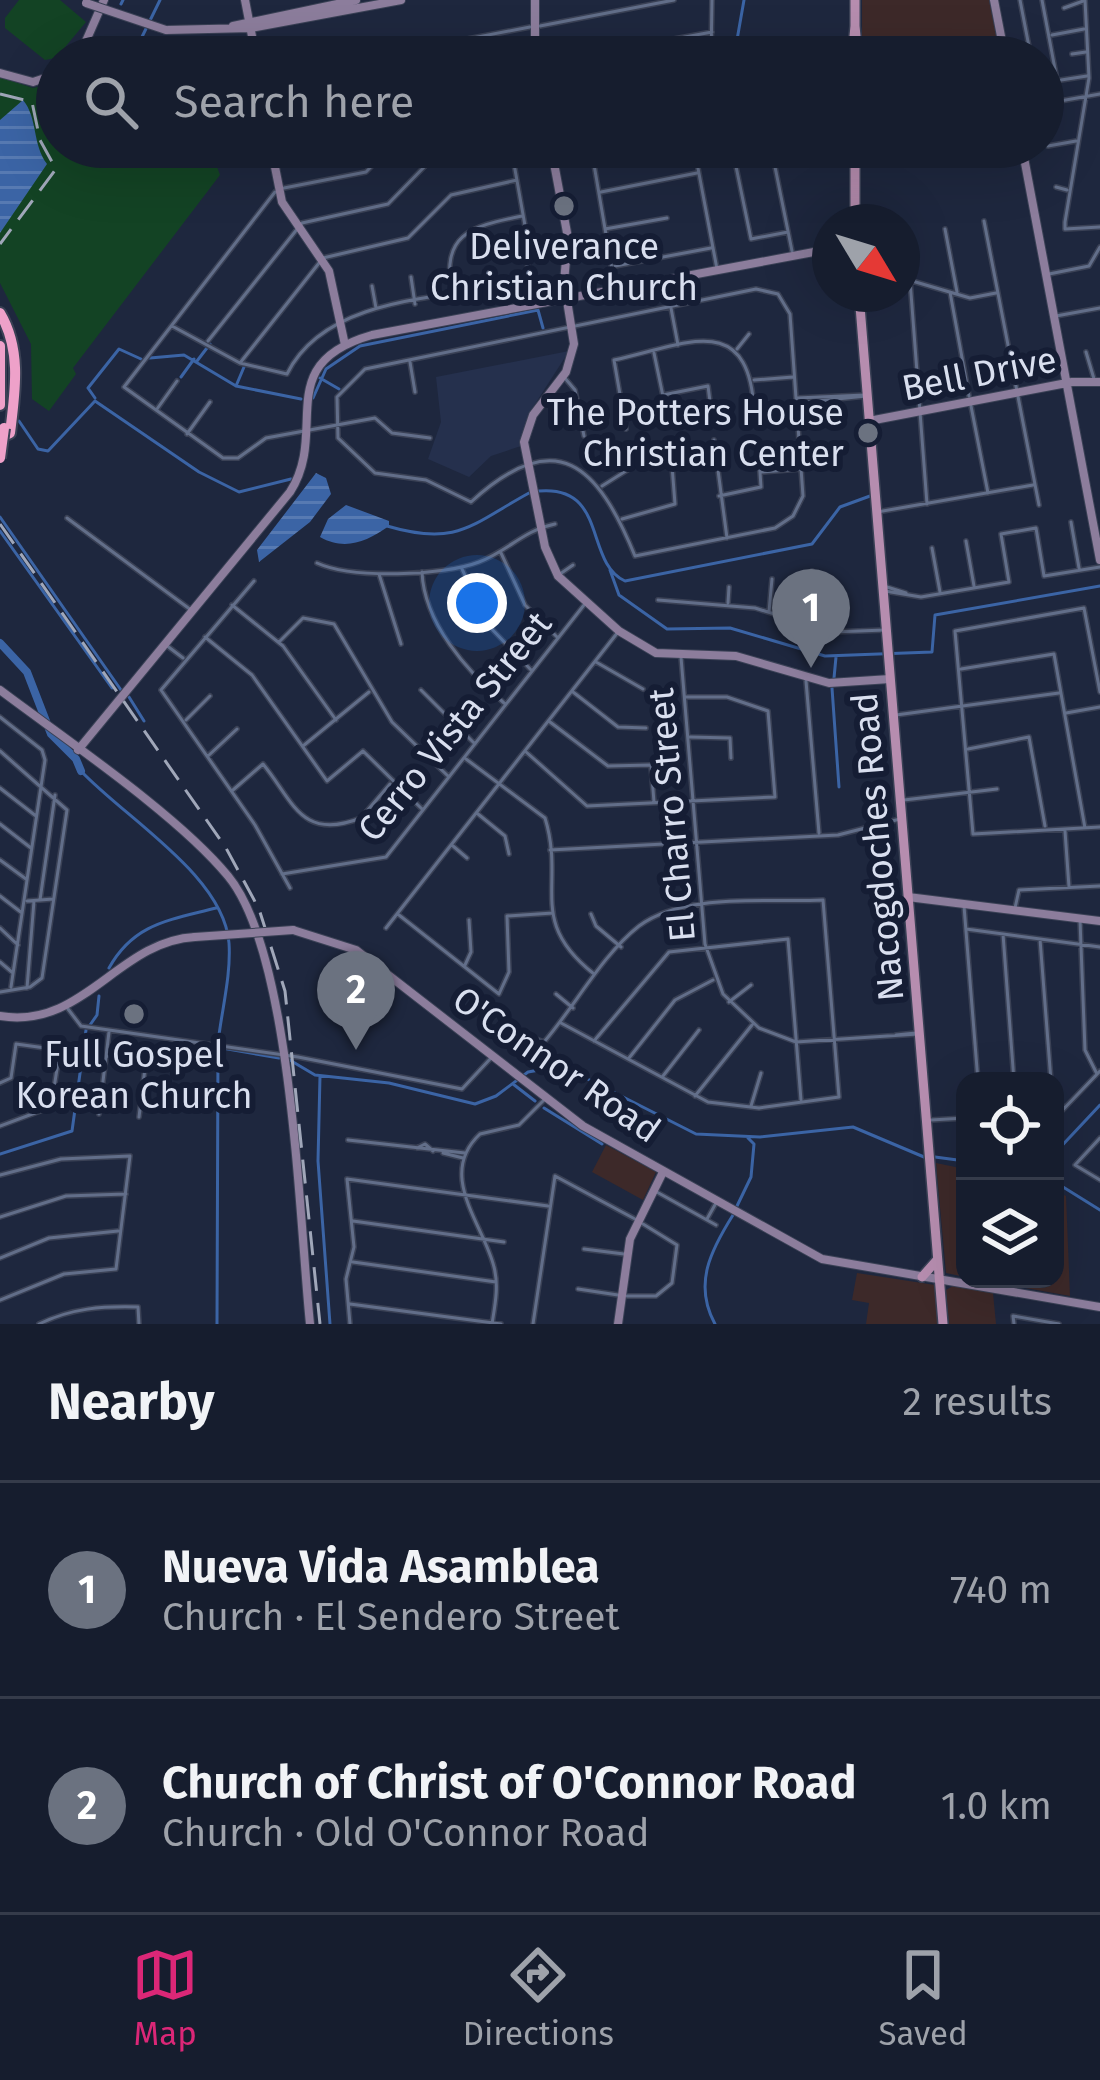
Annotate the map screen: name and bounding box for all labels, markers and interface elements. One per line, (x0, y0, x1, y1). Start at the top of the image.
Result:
search box (36, 36, 1064, 168)
icon: search (78, 69, 144, 135)
text: Search here (174, 75, 414, 129)
marker: Deliverance Christian Church (551, 193, 577, 219)
north arrow (812, 204, 920, 312)
place label: Deliverance Christian Church (430, 225, 698, 310)
street label: Bell Drive (898, 337, 1060, 411)
place label: The Potters House Christian Center (547, 391, 844, 476)
marker: The Potters House Christian Center (855, 420, 881, 446)
pin: 1 (772, 569, 850, 668)
your location (447, 573, 507, 633)
street label: Cerro Vista Street (349, 603, 561, 850)
street label: El Charro Street (639, 686, 705, 944)
street label: Nacogdoches Road (843, 691, 913, 1003)
pin: 2 (317, 951, 395, 1050)
street label: O'Connor Road (444, 977, 669, 1153)
marker: Full Gospel Korean Church (121, 1001, 147, 1027)
place label: Full Gospel Korean Church (16, 1033, 253, 1118)
map controls (956, 1072, 1064, 1288)
button: locate (956, 1072, 1064, 1180)
button: layers (956, 1180, 1064, 1288)
text: Nearby (48, 1371, 214, 1433)
text: 2 results (903, 1379, 1052, 1425)
text: Nueva Vida Asamblea (162, 1540, 600, 1594)
text: 1 (78, 1567, 96, 1613)
text: 740 m (950, 1567, 1052, 1613)
text: Church · El Sendero Street (162, 1594, 620, 1640)
text: Church of Christ of O'Connor Road (162, 1756, 856, 1810)
text: 2 (77, 1783, 97, 1829)
text: 1.0 km (941, 1783, 1052, 1829)
text: Church · Old O'Connor Road (162, 1810, 649, 1856)
tab: Map (132, 1942, 198, 2054)
tab: Directions (463, 1942, 614, 2054)
tab: Saved (878, 1942, 968, 2054)

